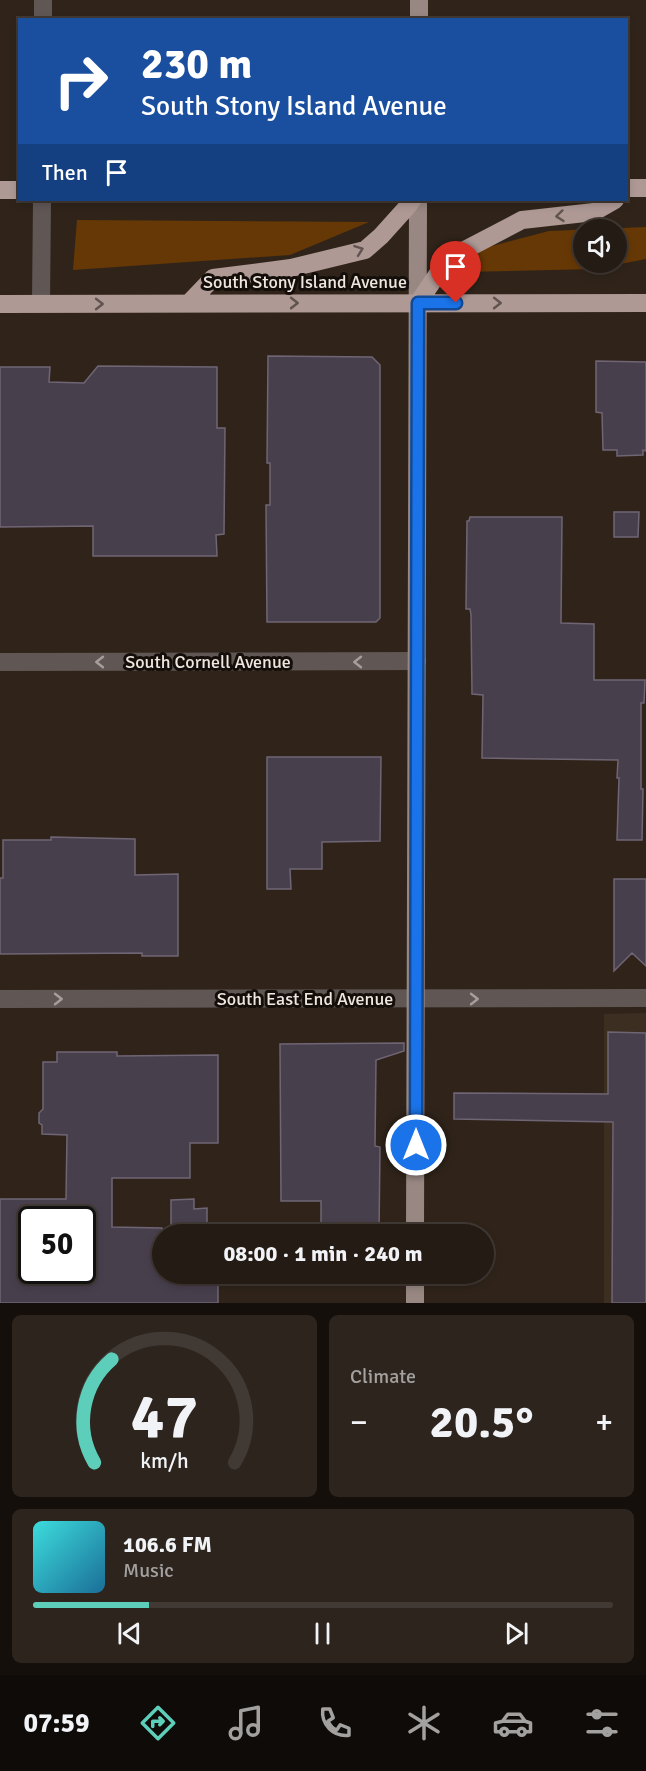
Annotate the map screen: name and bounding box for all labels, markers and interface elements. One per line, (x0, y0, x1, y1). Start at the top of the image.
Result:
text: 230 m (141, 39, 252, 90)
icon: right (42, 42, 120, 120)
text: South Stony Island Avenue (141, 90, 447, 123)
icon: arrive (100, 156, 133, 189)
text: Then (42, 159, 88, 186)
one-way arrow (556, 209, 565, 222)
map controls (573, 219, 627, 273)
button: sound (573, 219, 627, 273)
pin (430, 241, 481, 303)
one-way arrow (353, 245, 364, 258)
icon: arrive (439, 250, 472, 283)
street label: South Stony Island Avenue (203, 271, 407, 293)
one-way arrow (290, 297, 299, 310)
one-way arrow (493, 297, 502, 309)
one-way arrow (95, 298, 104, 310)
street label: South Cornell Avenue (125, 651, 291, 673)
one-way arrow (96, 656, 105, 668)
one-way arrow (354, 656, 363, 668)
street label: South East End Avenue (217, 988, 393, 1010)
one-way arrow (54, 993, 63, 1005)
one-way arrow (470, 993, 479, 1005)
position arrow (384, 1113, 448, 1177)
speed limit sign: 50 (18, 1206, 96, 1284)
text: 08:00 · 1 min · 240 m (223, 1240, 423, 1267)
text: Climate (350, 1364, 416, 1389)
text: 47 (131, 1378, 198, 1455)
text: 20.5° (430, 1395, 533, 1450)
text: − (350, 1402, 368, 1443)
text: + (595, 1402, 613, 1443)
text: km/h (140, 1448, 189, 1474)
text: 106.6 FM (123, 1531, 212, 1558)
text: Music (123, 1558, 174, 1583)
icon: previous (113, 1617, 146, 1650)
icon: pause (306, 1617, 339, 1650)
icon: next (500, 1617, 533, 1650)
icon: directions (137, 1702, 179, 1744)
icon: music (225, 1702, 267, 1744)
icon: phone (314, 1702, 356, 1744)
icon: climate (403, 1702, 445, 1744)
icon: car (492, 1702, 534, 1744)
icon: filters (581, 1702, 623, 1744)
text: 07:59 (23, 1707, 90, 1740)

